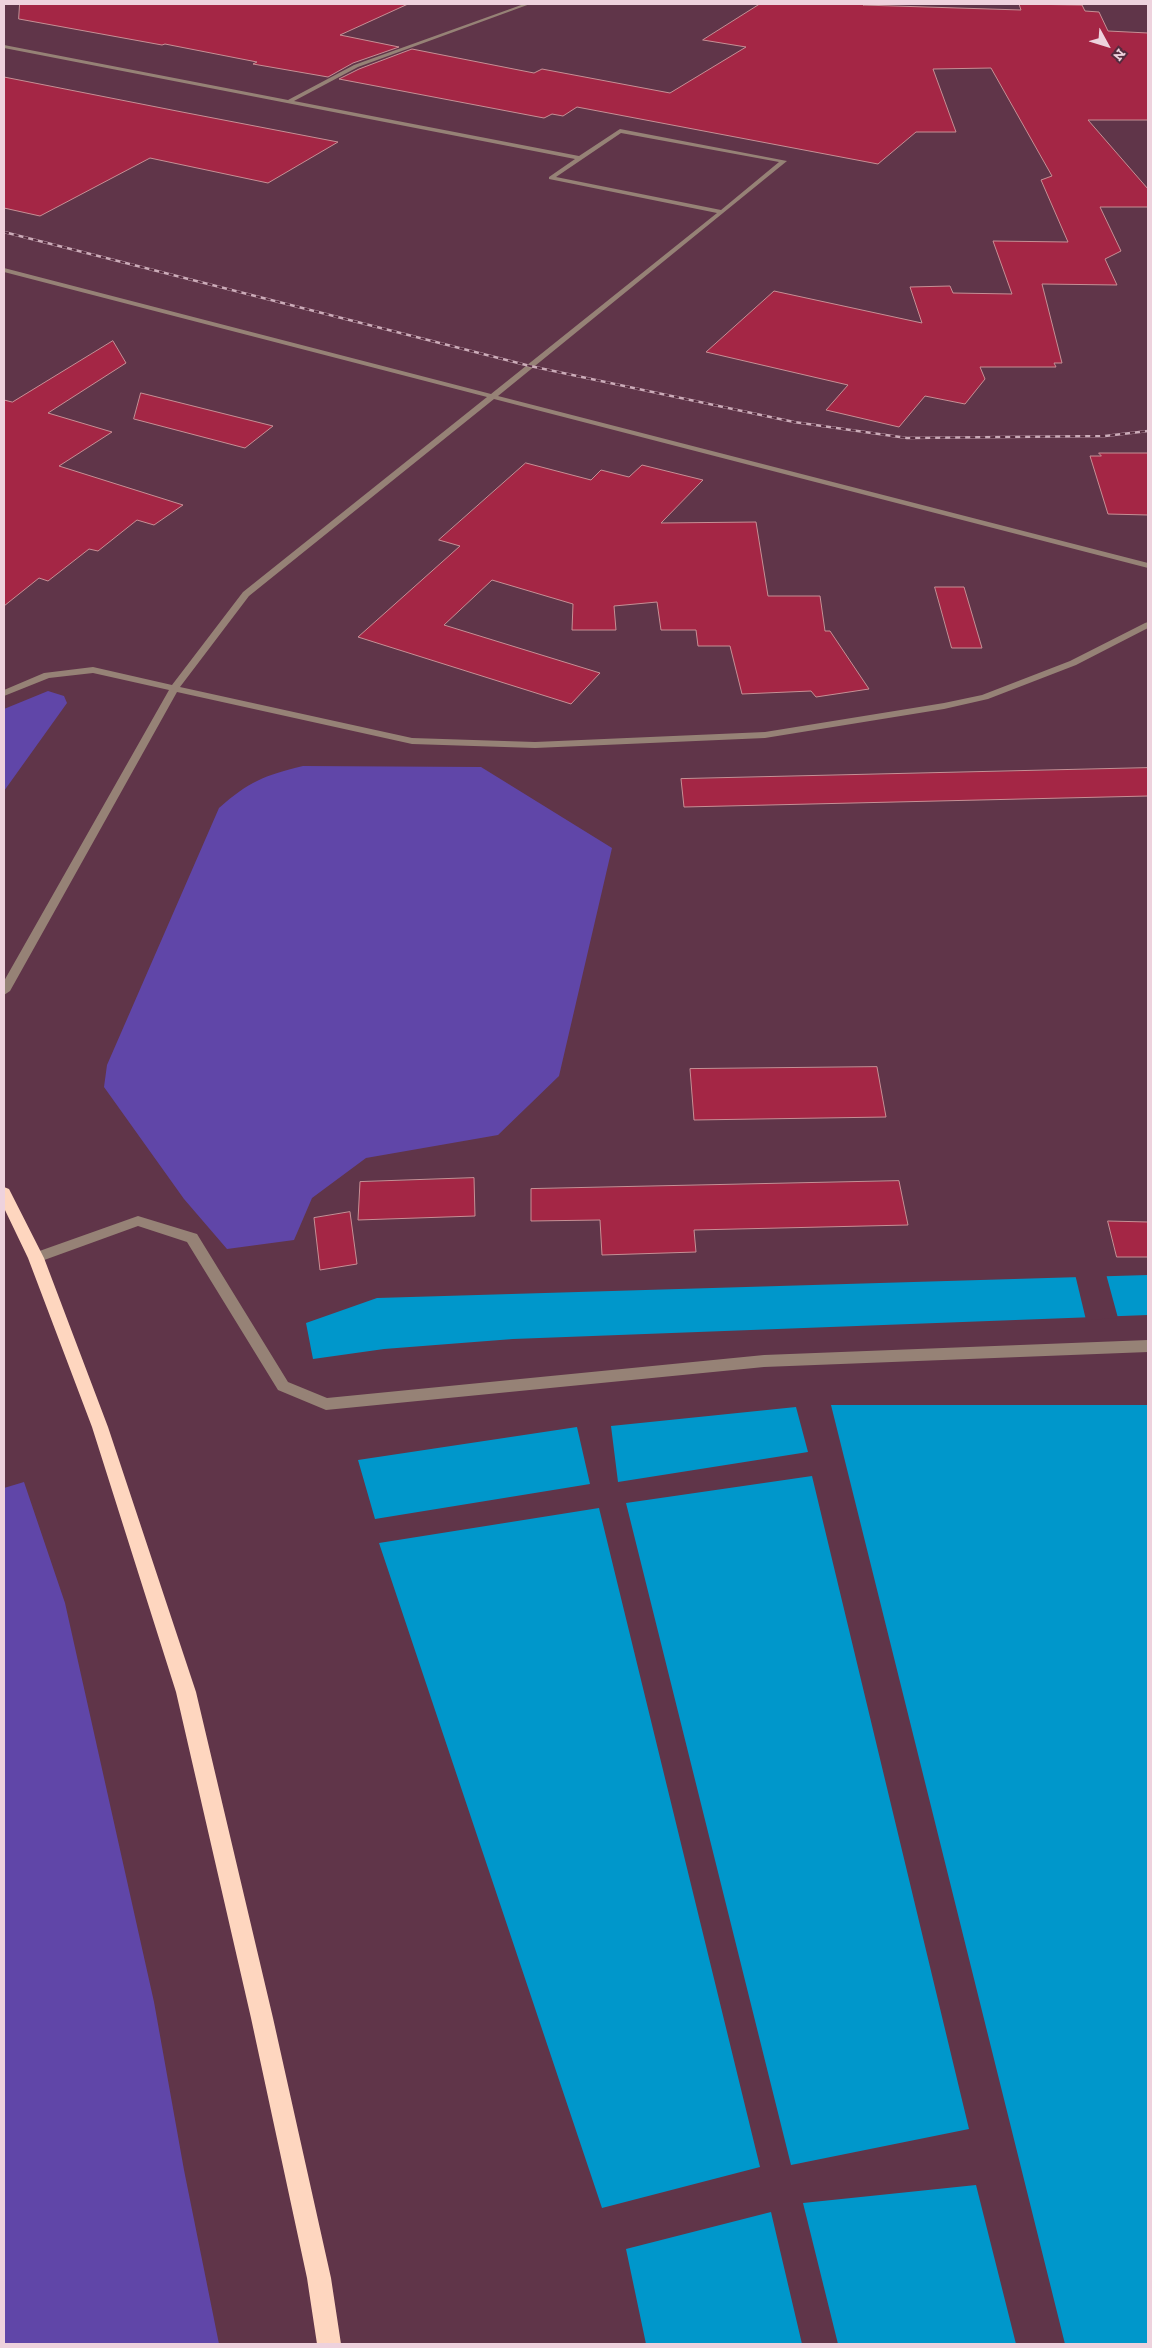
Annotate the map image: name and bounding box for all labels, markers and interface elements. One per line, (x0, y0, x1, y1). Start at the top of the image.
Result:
north arrow (1082, 20, 1132, 70)
text: N (1109, 45, 1129, 64)

